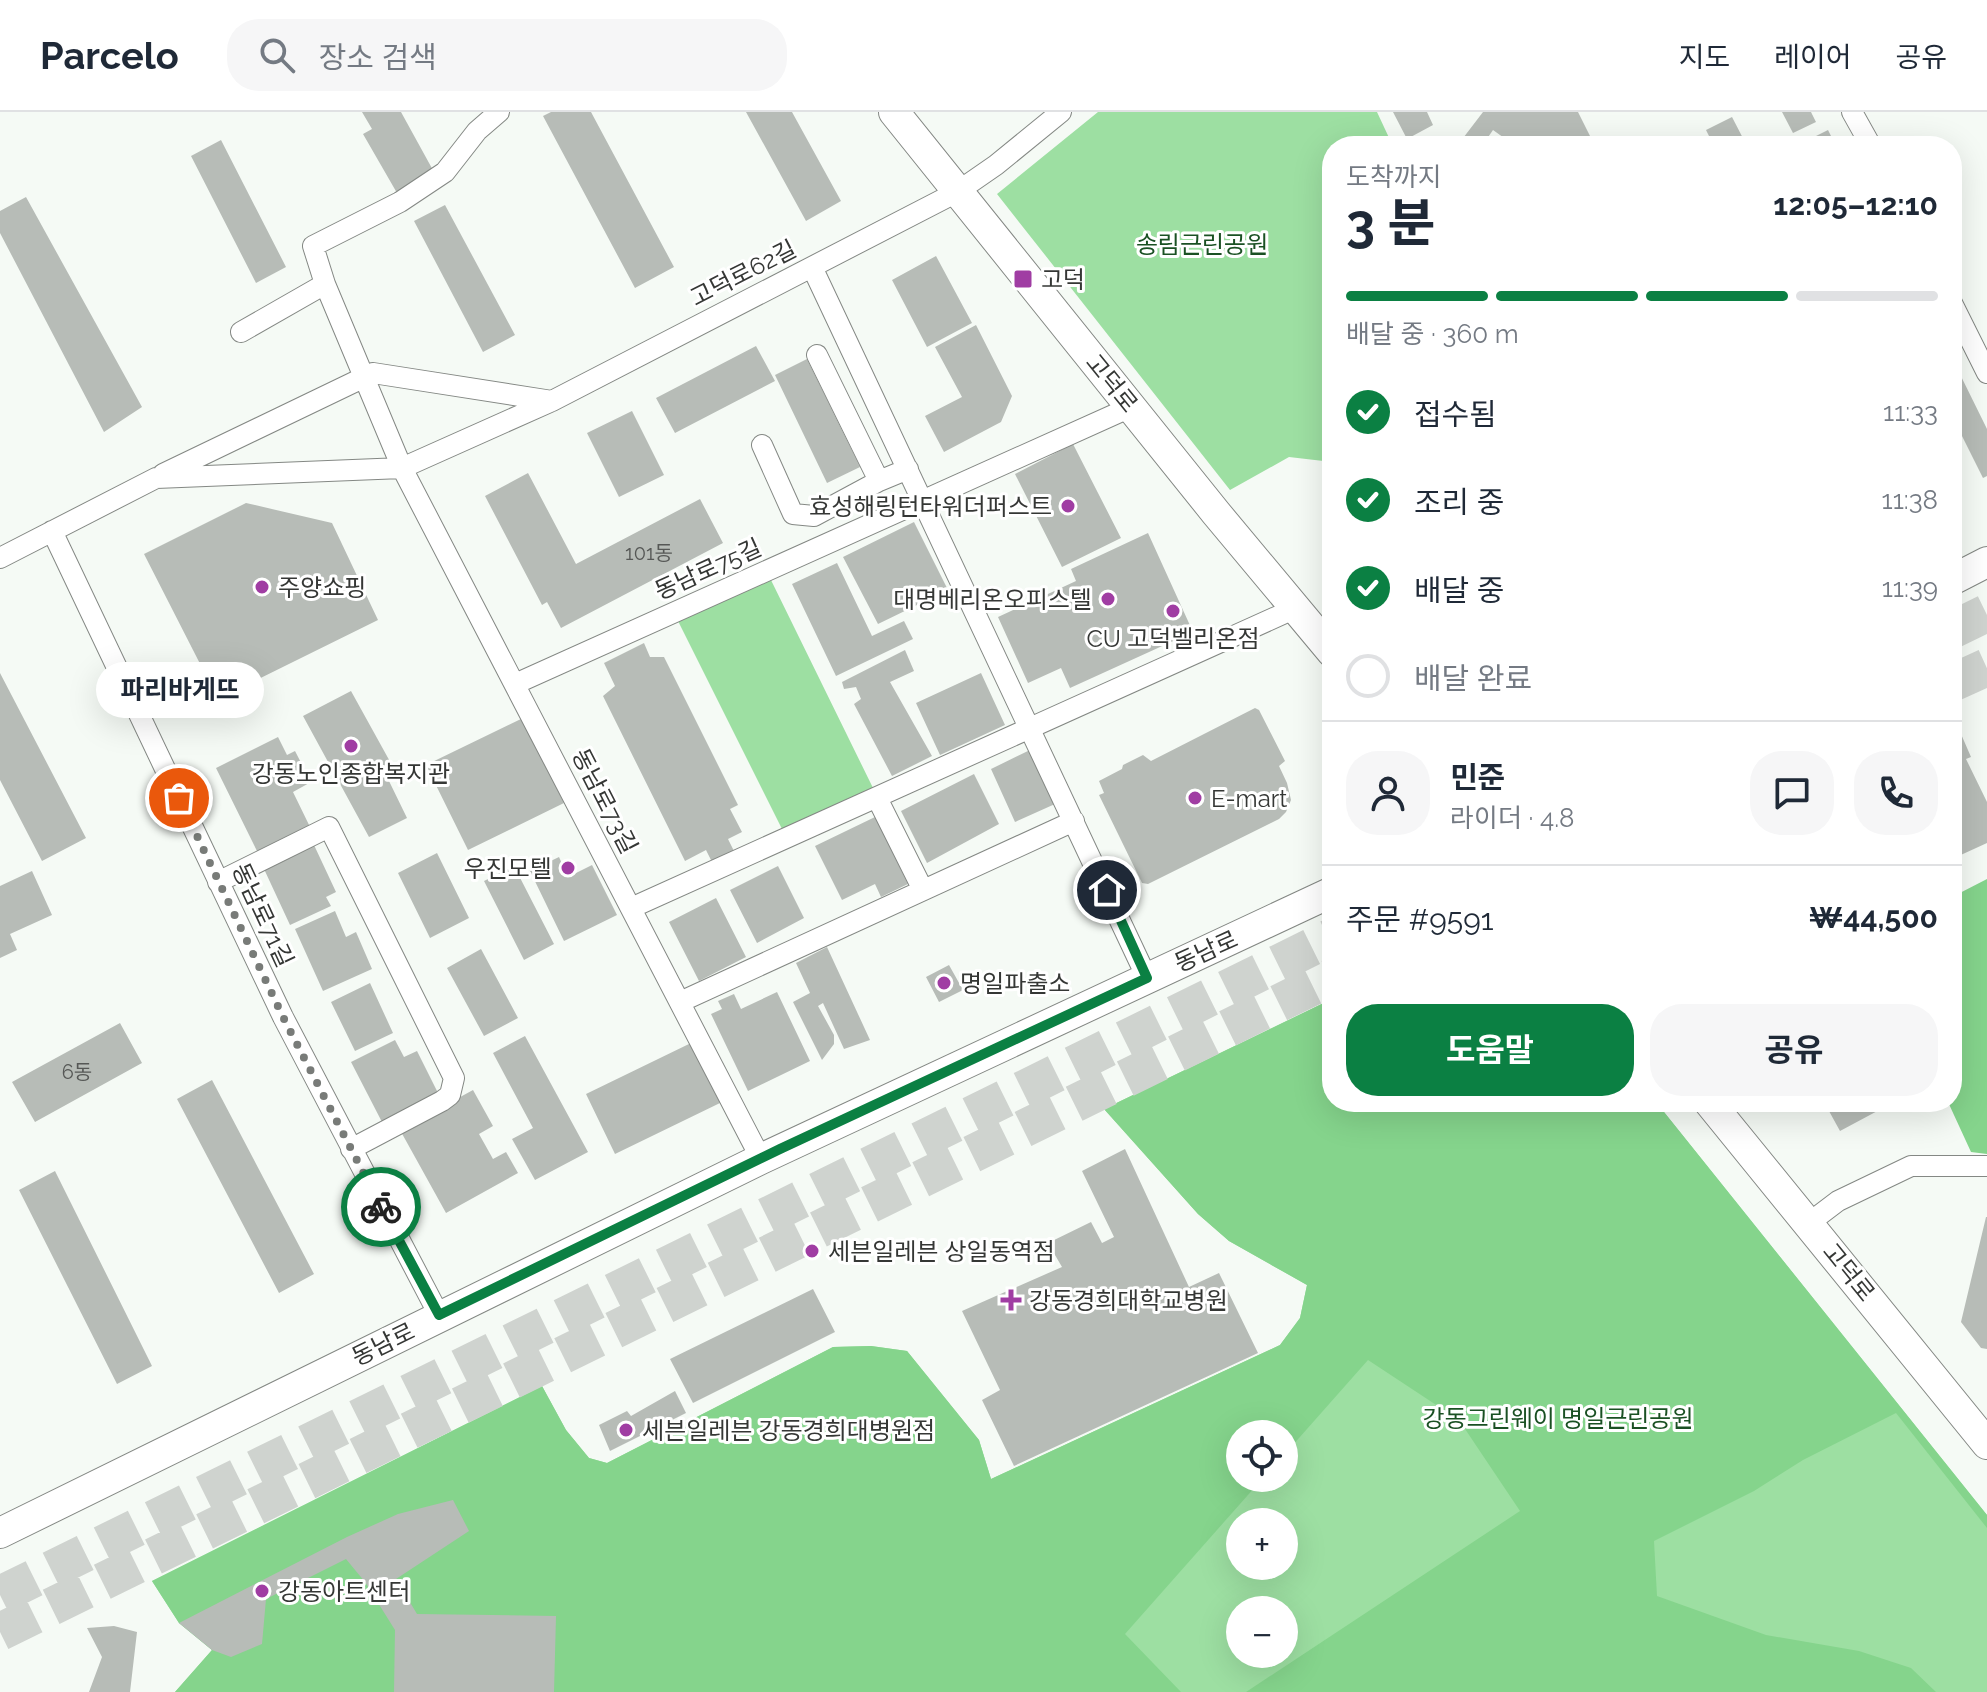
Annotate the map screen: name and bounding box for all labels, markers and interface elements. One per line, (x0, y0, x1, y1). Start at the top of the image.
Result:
search box (227, 19, 787, 91)
text: Parcelo (40, 33, 179, 78)
icon: search (255, 33, 299, 77)
text: 장소 검색 (319, 40, 437, 75)
text: 지도 (1679, 41, 1730, 74)
text: 레이어 (1774, 41, 1851, 74)
text: 공유 (1895, 41, 1947, 74)
text: 도착까지 (1346, 162, 1442, 192)
text: 12:05–12:10 (1773, 187, 1938, 222)
text: 3 분 (1346, 192, 1435, 253)
park label: 송림근린공원 (1136, 230, 1268, 259)
street label: 고덕로62길 (685, 234, 801, 312)
place label: 고덕 (1041, 265, 1085, 294)
marker: 고덕 (1012, 268, 1034, 290)
text: 배달 중 · 360 m (1346, 319, 1519, 349)
street label: 고덕로 (1080, 348, 1144, 418)
icon: check (1346, 390, 1390, 434)
text: 접수됨 (1414, 397, 1497, 432)
text: 11:33 (1883, 397, 1938, 427)
icon: check (1346, 478, 1390, 522)
text: 조리 중 (1414, 485, 1504, 520)
text: 11:38 (1882, 485, 1938, 515)
place label: 효성해링턴타워더퍼스트 (809, 492, 1052, 521)
marker: 효성해링턴타워더퍼스트 (1059, 497, 1077, 515)
street label: 동남로75길 (650, 533, 766, 605)
house number: 101동 (625, 541, 673, 565)
icon: check (1346, 566, 1390, 610)
place label: 주양쇼핑 (278, 573, 366, 602)
text: 배달 중 (1414, 573, 1504, 608)
text: 11:39 (1882, 573, 1938, 603)
marker: 주양쇼핑 (253, 578, 271, 596)
place label: 대명베리온오피스텔 (893, 585, 1092, 614)
marker: 대명베리온오피스텔 (1099, 590, 1117, 608)
marker: CU 고덕벨리온점 (1164, 602, 1182, 620)
place label: CU 고덕벨리온점 (1086, 624, 1260, 653)
text: 배달 완료 (1414, 661, 1532, 696)
callout: 파리바게뜨 (95, 662, 263, 718)
text: 파리바게뜨 (120, 675, 240, 705)
marker: 강동노인종합복지관 (342, 737, 360, 755)
street label: 동남로73길 (566, 744, 644, 858)
button: person (1346, 751, 1430, 835)
button: chat (1750, 751, 1834, 835)
button: phone (1854, 751, 1938, 835)
place label: 강동노인종합복지관 (252, 759, 450, 788)
text: 민준 (1450, 760, 1505, 795)
pin (145, 764, 213, 832)
icon: bag (157, 776, 201, 820)
place label: E-mart (1211, 784, 1287, 813)
marker: E-mart (1186, 789, 1204, 807)
text: 라이더 · 4.8 (1450, 803, 1574, 833)
place label: 우진모텔 (464, 854, 552, 883)
pin (1073, 856, 1141, 924)
street label: 동남로71길 (226, 858, 300, 972)
marker: 우진모텔 (559, 859, 577, 877)
icon: home (1085, 868, 1129, 912)
text: ₩44,500 (1809, 900, 1938, 935)
text: 주문 #9591 (1346, 902, 1494, 937)
street label: 동남로 (1170, 924, 1242, 978)
place label: 명일파출소 (960, 969, 1070, 998)
marker: 명일파출소 (935, 974, 953, 992)
button: 도움말 (1346, 1004, 1634, 1096)
button: 공유 (1650, 1004, 1938, 1096)
house number: 6동 (62, 1060, 92, 1084)
courier (341, 1167, 421, 1247)
icon: bike (359, 1185, 403, 1229)
place label: 세븐일레븐 상일동역점 (828, 1237, 1055, 1266)
street label: 고덕로 (1817, 1237, 1881, 1307)
marker: 세븐일레븐 상일동역점 (803, 1242, 821, 1260)
place label: 강동경희대학교병원 (1029, 1286, 1228, 1315)
marker: 강동경희대학교병원 (1000, 1289, 1022, 1311)
street label: 동남로 (347, 1316, 419, 1372)
park label: 강동그린웨이 명일근린공원 (1422, 1404, 1694, 1433)
place label: 세븐일레븐 강동경희대병원점 (642, 1416, 935, 1445)
map controls (1226, 1420, 1298, 1668)
button: locate (1226, 1420, 1298, 1492)
marker: 세븐일레븐 강동경희대병원점 (617, 1421, 635, 1439)
button: + (1226, 1508, 1298, 1580)
place label: 강동아트센터 (278, 1577, 410, 1606)
marker: 강동아트센터 (253, 1582, 271, 1600)
button: − (1226, 1596, 1298, 1668)

